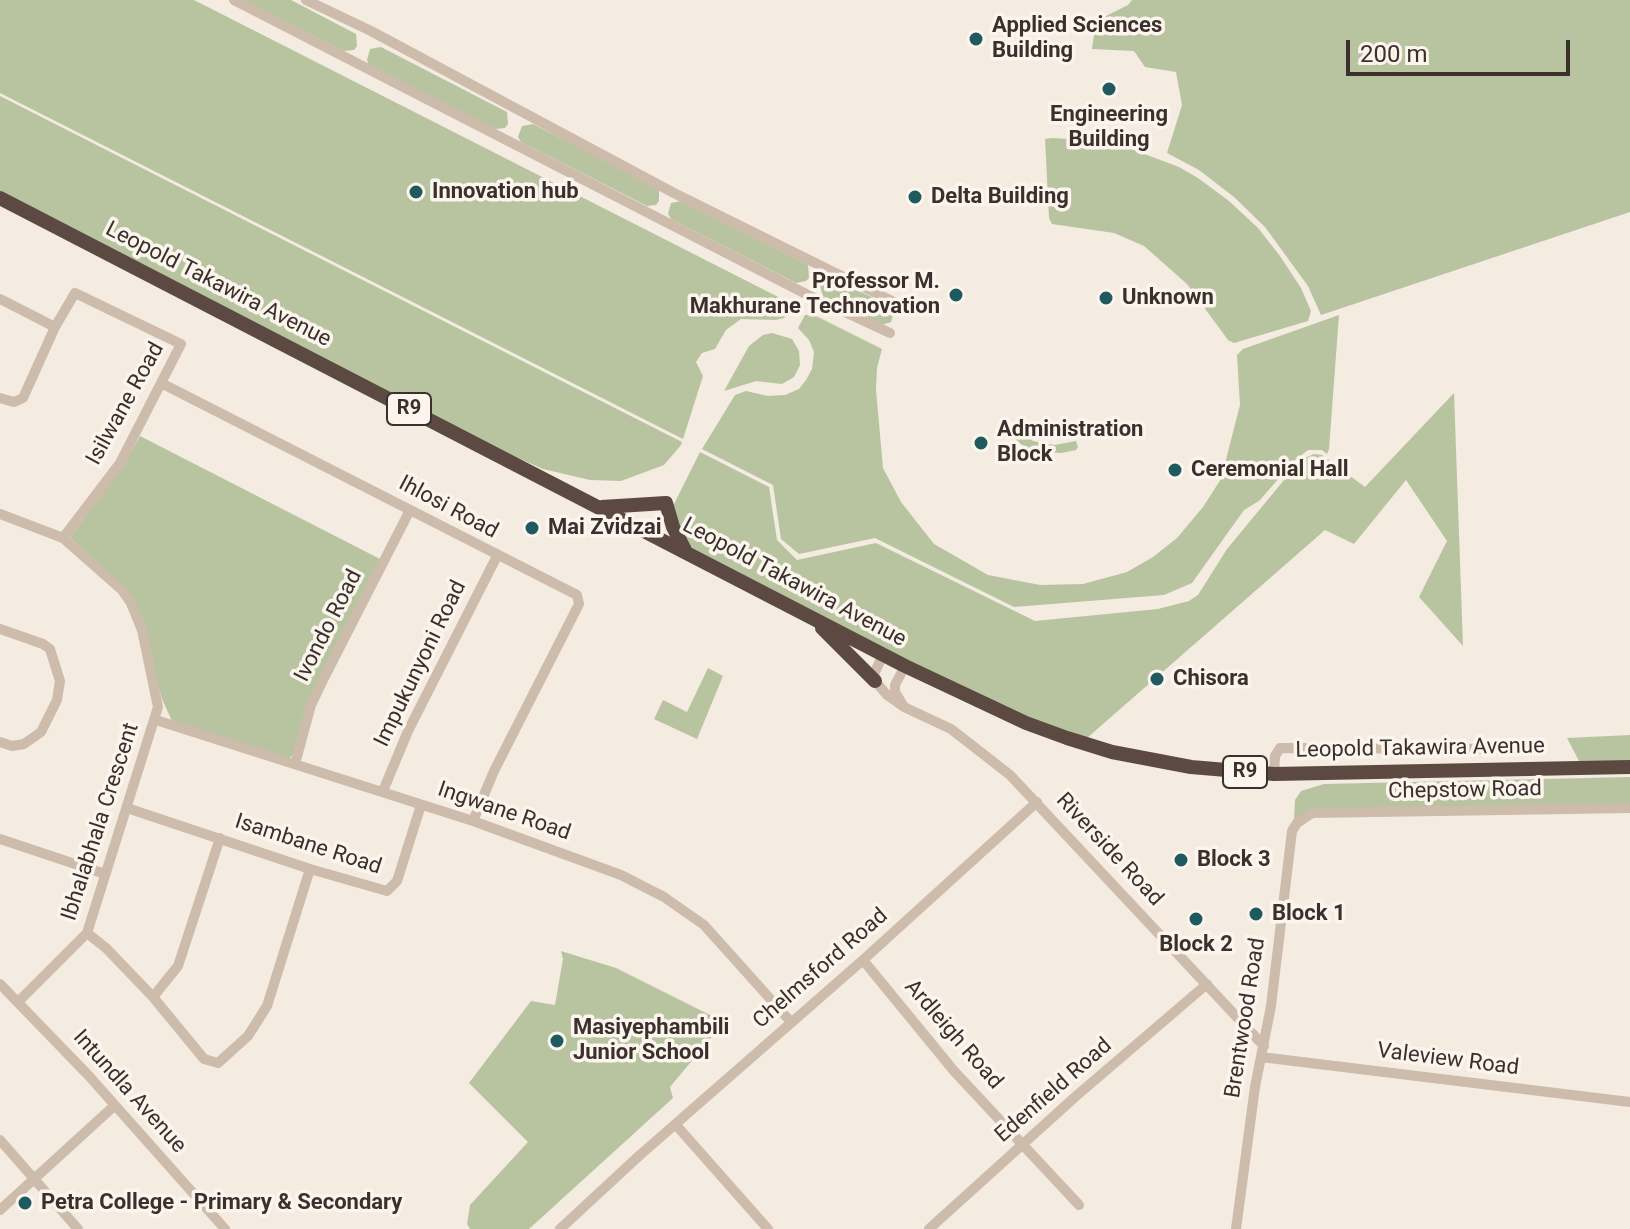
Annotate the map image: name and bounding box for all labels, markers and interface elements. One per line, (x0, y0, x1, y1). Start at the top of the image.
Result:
place label: Applied Sciences Building (992, 13, 1162, 64)
scale bar (1350, 24, 1574, 74)
marker: Applied Sciences Building (967, 30, 985, 48)
text: 200 m (1360, 40, 1427, 68)
marker: Engineering Building (1100, 80, 1118, 98)
place label: Engineering Building (1050, 102, 1168, 154)
place label: Innovation hub (432, 179, 579, 205)
marker: Innovation hub (407, 183, 425, 201)
place label: Delta Building (931, 184, 1069, 210)
marker: Delta Building (906, 188, 924, 206)
street label: Leopold Takawira Avenue (101, 217, 335, 353)
place label: Professor M. Makhurane Technovation (690, 269, 940, 320)
place label: Unknown (1122, 285, 1214, 311)
marker: Professor M. Makhurane Technovation (947, 286, 965, 304)
marker: Unknown (1097, 289, 1115, 307)
street label: Isilwane Road (81, 338, 171, 470)
road number: R9 (387, 393, 431, 425)
place label: Administration Block (997, 417, 1143, 468)
marker: Administration Block (972, 434, 990, 452)
place label: Ceremonial Hall (1191, 457, 1349, 483)
marker: Ceremonial Hall (1166, 461, 1184, 479)
street label: Ihlosi Road (394, 471, 502, 545)
street label: Leopold Takawira Avenue (678, 513, 910, 653)
place label: Mai Zvidzai (548, 515, 662, 541)
marker: Mai Zvidzai (523, 519, 541, 537)
street label: Ivondo Road (290, 566, 368, 686)
street label: Impukunyoni Road (369, 577, 473, 751)
place label: Chisora (1173, 666, 1249, 692)
marker: Chisora (1148, 670, 1166, 688)
street label: Ibhalabhala Crescent (57, 720, 145, 924)
street label: Leopold Takawira Avenue (1295, 734, 1545, 764)
road number: R9 (1223, 756, 1267, 788)
street label: Chepstow Road (1388, 776, 1542, 806)
street label: Ingwane Road (434, 777, 574, 847)
street label: Riverside Road (1050, 788, 1168, 912)
street label: Isambane Road (231, 809, 385, 881)
place label: Block 3 (1197, 847, 1271, 873)
marker: Block 3 (1172, 851, 1190, 869)
place label: Block 1 (1272, 901, 1346, 927)
street label: Chelmsford Road (748, 903, 894, 1035)
marker: Block 1 (1247, 905, 1265, 923)
marker: Block 2 (1187, 910, 1205, 928)
place label: Block 2 (1159, 932, 1233, 958)
street label: Brentwood Road (1220, 936, 1272, 1100)
street label: Ardleigh Road (898, 975, 1008, 1095)
place label: Masiyephambili Junior School (573, 1015, 729, 1066)
street label: Intundla Avenue (67, 1025, 191, 1159)
marker: Masiyephambili Junior School (548, 1032, 566, 1050)
street label: Edenfield Road (990, 1033, 1118, 1149)
street label: Valeview Road (1376, 1038, 1520, 1082)
place label: Petra College - Primary & Secondary (41, 1190, 402, 1216)
marker: Petra College - Primary & Secondary (16, 1194, 34, 1212)

